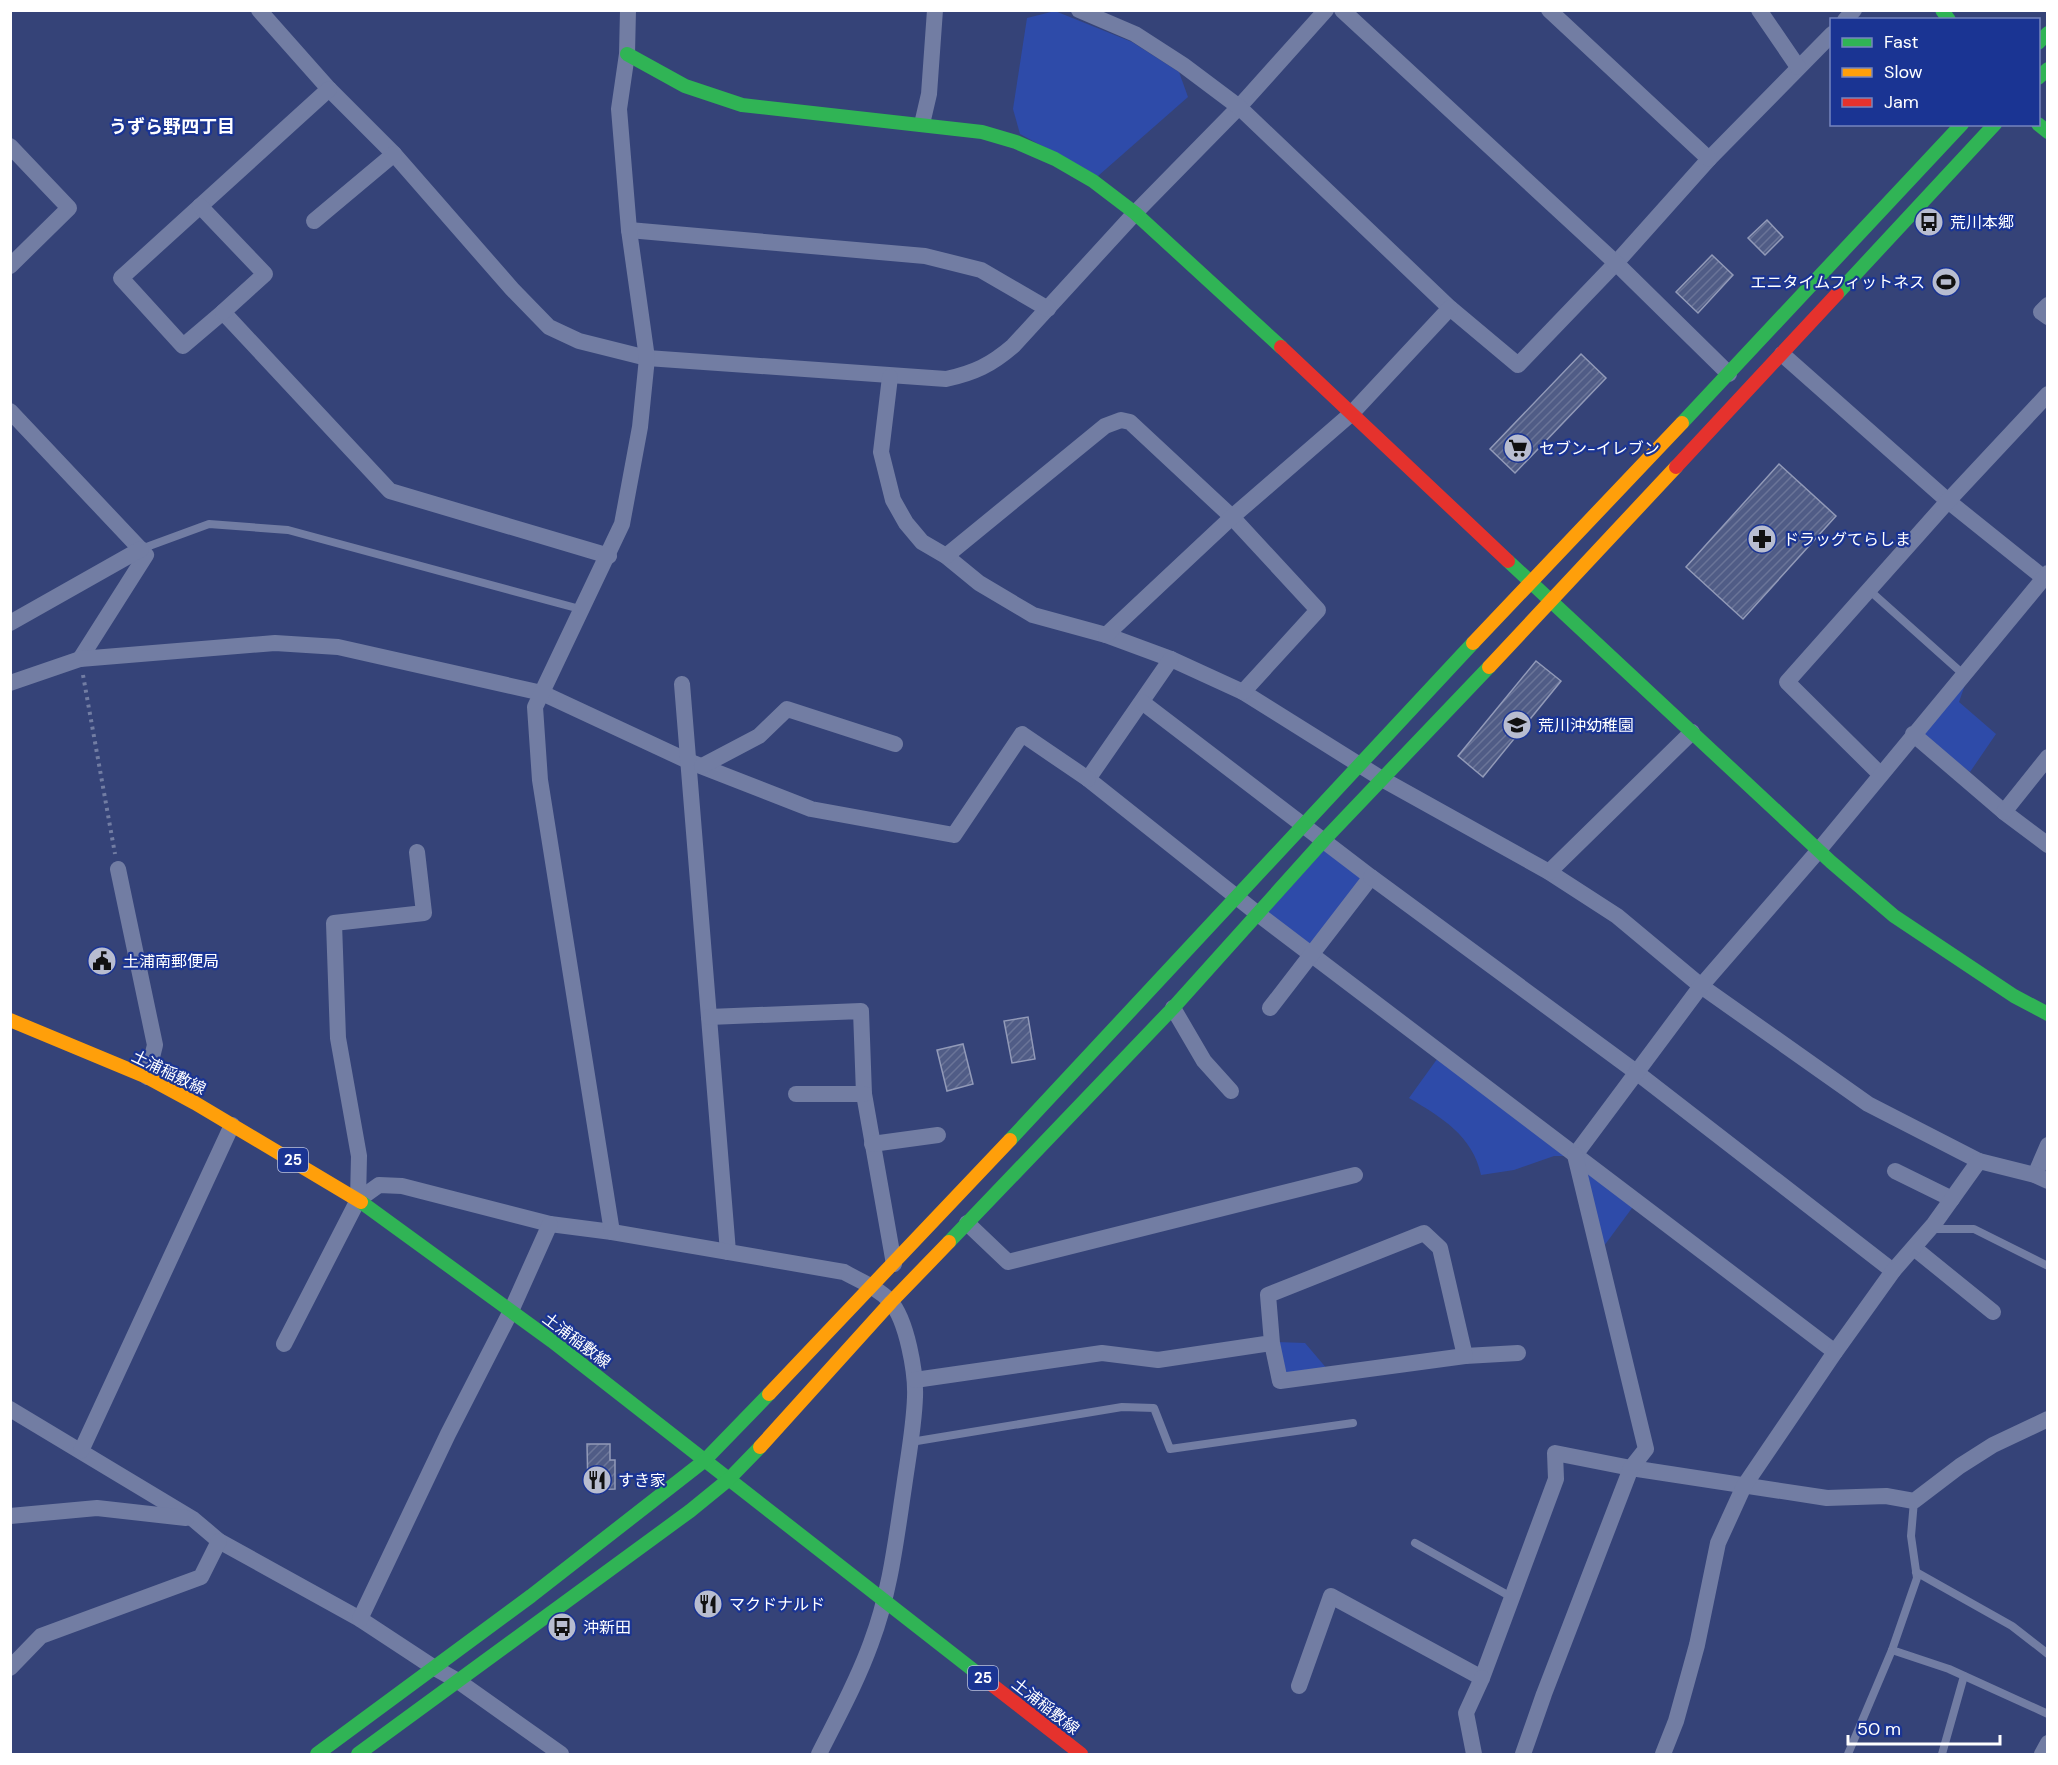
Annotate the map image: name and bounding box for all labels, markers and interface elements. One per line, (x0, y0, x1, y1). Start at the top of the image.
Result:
legend (1830, 18, 2040, 126)
text: Fast (1884, 30, 1919, 54)
text: Slow (1884, 60, 1923, 84)
text: Jam (1884, 90, 1919, 114)
district label: うずら野四丁目 (109, 115, 235, 139)
bus stop icon: 荒川本郷 (1913, 206, 1945, 238)
place label: 荒川本郷 (1950, 212, 2014, 233)
sports icon: エニタイムフィットネス (1930, 266, 1962, 298)
place label: エニタイムフィットネス (1751, 272, 1925, 293)
supermarket icon: セブン-イレブン (1502, 432, 1534, 464)
place label: セブン-イレブン (1539, 438, 1660, 459)
pharmacy icon: ドラッグてらしま (1746, 523, 1778, 555)
place label: ドラッグてらしま (1783, 529, 1911, 550)
school or university icon: 荒川沖幼稚園 (1501, 709, 1533, 741)
place label: 荒川沖幼稚園 (1538, 715, 1634, 736)
public building icon: 土浦南郵便局 (86, 945, 118, 977)
place label: 土浦南郵便局 (123, 951, 219, 972)
street label: 土浦稲敷線 (128, 1045, 209, 1099)
road number: 25 (278, 1148, 308, 1172)
street label: 土浦稲敷線 (538, 1308, 615, 1373)
restaurant icon: すき家 (581, 1464, 613, 1496)
place label: すき家 (618, 1470, 666, 1491)
restaurant icon: マクドナルド (692, 1588, 724, 1620)
place label: マクドナルド (729, 1594, 825, 1615)
bus stop icon: 沖新田 (546, 1611, 578, 1643)
place label: 沖新田 (583, 1617, 631, 1638)
road number: 25 (968, 1666, 998, 1690)
street label: 土浦稲敷線 (1008, 1673, 1084, 1739)
scale bar (1848, 1708, 2000, 1746)
text: 50 m (1857, 1717, 1901, 1741)

